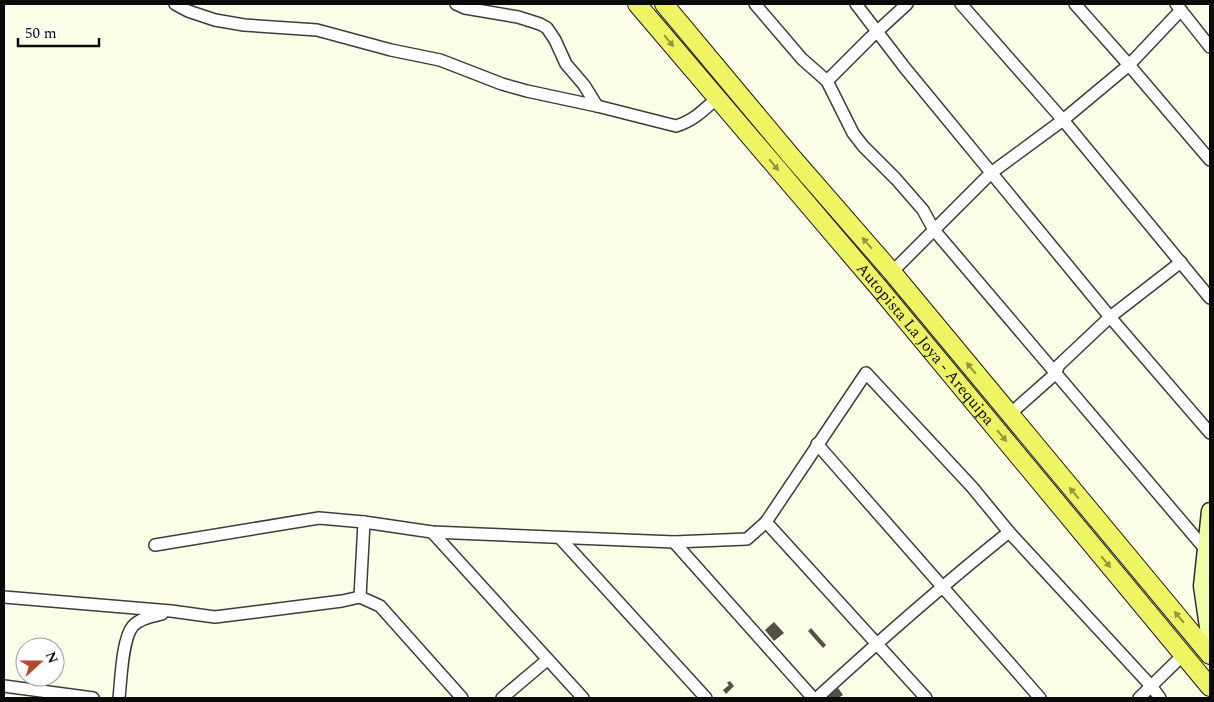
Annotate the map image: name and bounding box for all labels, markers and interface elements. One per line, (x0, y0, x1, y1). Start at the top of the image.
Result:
scale bar (18, 15, 99, 47)
text: 50 m (25, 22, 57, 45)
one-way arrow (663, 34, 674, 47)
one-way arrow (768, 158, 779, 171)
one-way arrow (861, 237, 872, 250)
street label: Autopista La Joya - Arequipa (850, 257, 1000, 431)
one-way arrow (965, 362, 977, 374)
one-way arrow (997, 430, 1008, 443)
one-way arrow (1069, 487, 1080, 500)
one-way arrow (1100, 555, 1111, 568)
one-way arrow (1173, 611, 1184, 624)
north arrow (15, 637, 65, 687)
text: N (40, 648, 64, 667)

